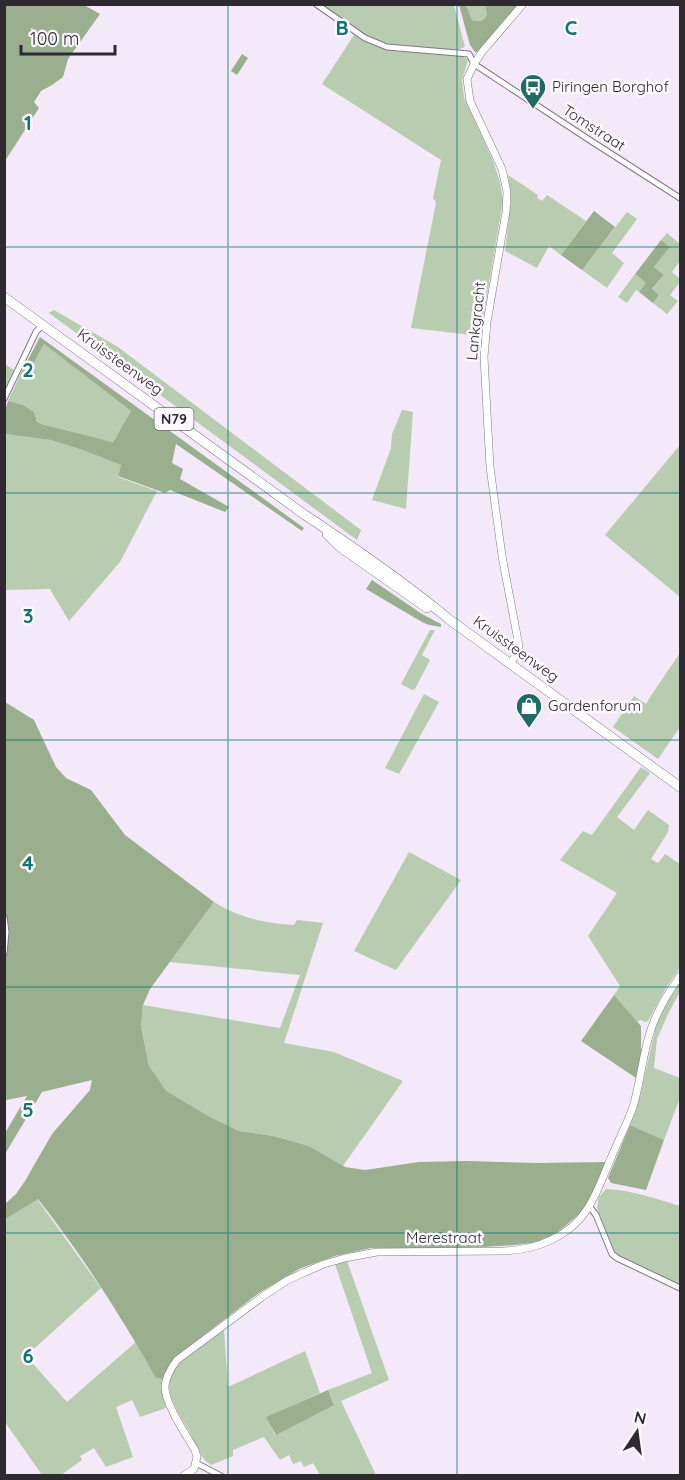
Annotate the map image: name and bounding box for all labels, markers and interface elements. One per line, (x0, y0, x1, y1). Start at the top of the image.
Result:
text: B (335, 15, 349, 40)
text: C (565, 15, 578, 40)
scale bar (21, 18, 116, 56)
text: 100 m (30, 27, 79, 50)
bus stop icon: Piringen Borghof (518, 72, 548, 110)
place label: Piringen Borghof (552, 77, 669, 96)
street label: Tomstraat (559, 100, 629, 155)
text: 1 (24, 110, 32, 135)
street label: Lankgracht (462, 281, 489, 361)
street label: Kruissteenweg (74, 324, 167, 399)
text: 2 (22, 357, 34, 382)
road number: N79 (154, 408, 194, 430)
text: 3 (23, 603, 33, 628)
street label: Kruissteenweg (470, 611, 563, 686)
shop icon: Gardenforum (514, 691, 544, 729)
place label: Gardenforum (548, 696, 641, 715)
text: 4 (22, 850, 34, 875)
text: 5 (22, 1097, 34, 1122)
street label: Merestraat (406, 1228, 482, 1247)
text: 6 (22, 1343, 34, 1368)
north arrow (607, 1402, 667, 1462)
text: N (632, 1406, 648, 1428)

